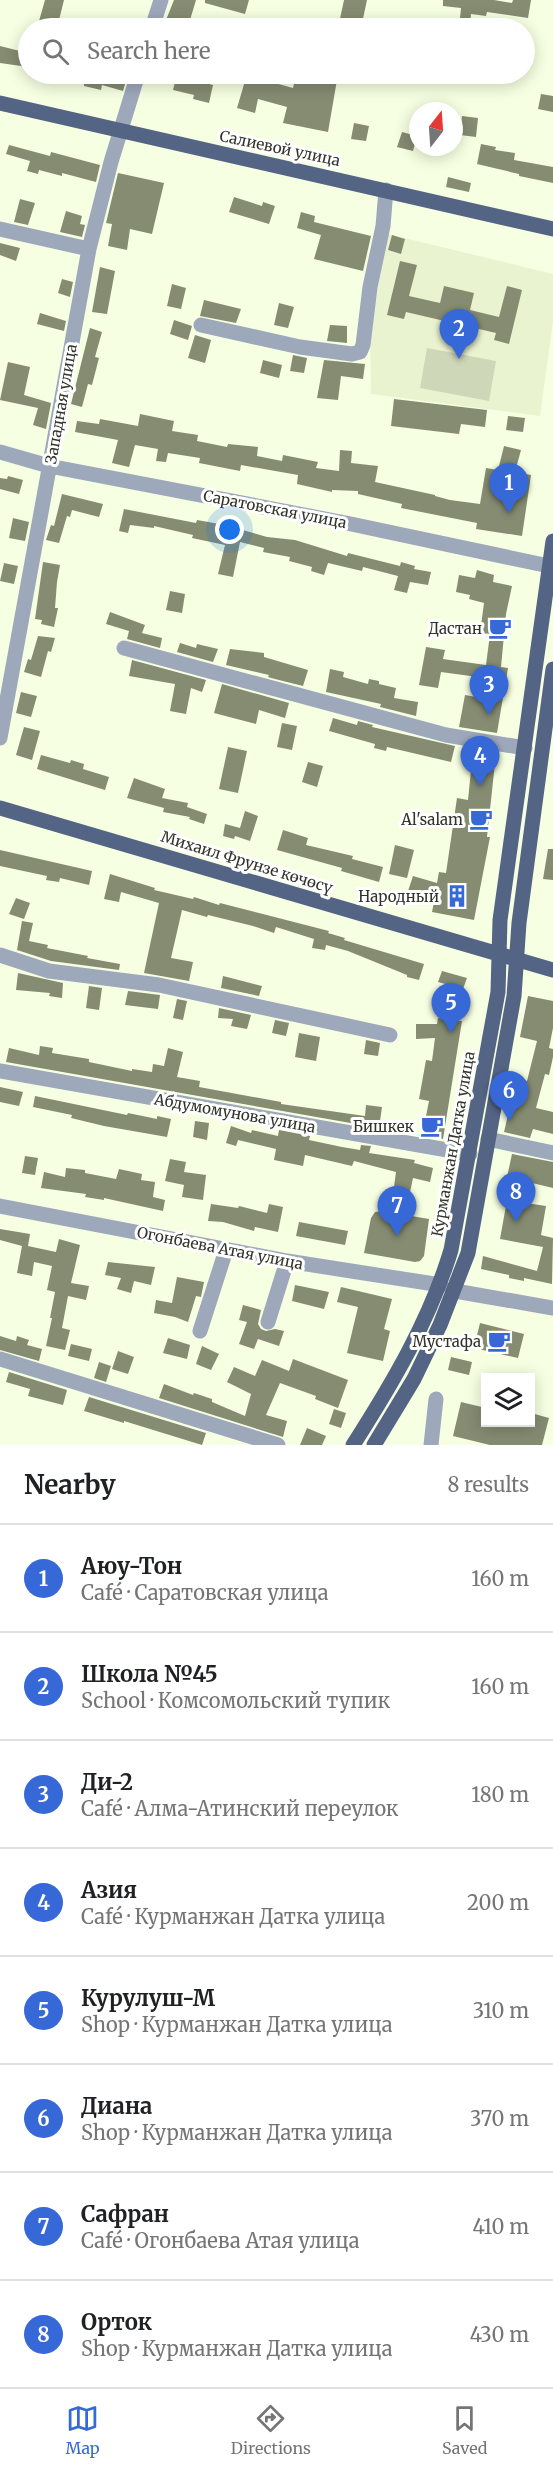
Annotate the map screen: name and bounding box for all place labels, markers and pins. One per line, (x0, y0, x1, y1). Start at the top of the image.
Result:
pin: 2 (440, 310, 478, 359)
pin: 1 (490, 464, 528, 513)
cafe icon: Дастан (487, 615, 513, 641)
place label: Дастан (428, 619, 482, 638)
pin: 3 (470, 666, 508, 715)
pin: 4 (460, 736, 500, 786)
cafe icon: Al'salam (468, 806, 494, 832)
place label: Al'salam (400, 810, 463, 829)
building icon: Народный (444, 883, 470, 909)
place label: Народный (358, 887, 439, 906)
pin: 5 (432, 984, 470, 1033)
pin: 6 (490, 1072, 528, 1121)
cafe icon: Бишкек (419, 1113, 445, 1139)
place label: Бишкек (353, 1117, 414, 1136)
pin: 8 (496, 1172, 536, 1222)
pin: 7 (378, 1186, 416, 1236)
cafe icon: Мустафа (486, 1328, 512, 1354)
place label: Мустафа (412, 1332, 481, 1351)

